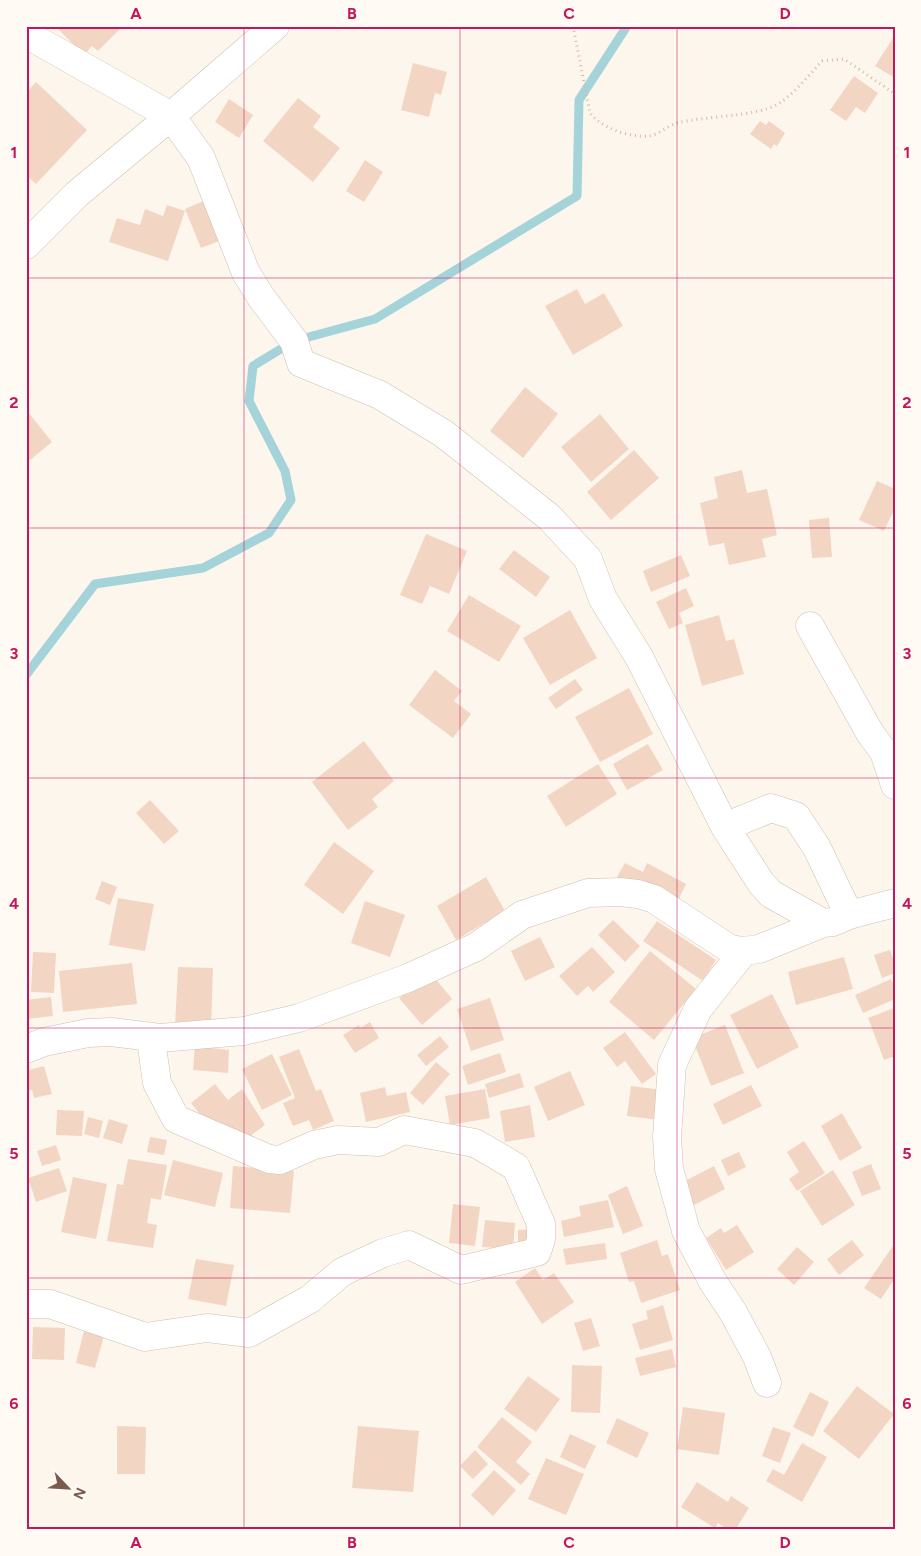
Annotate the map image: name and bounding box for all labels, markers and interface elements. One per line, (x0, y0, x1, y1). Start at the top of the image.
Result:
text: A (130, 4, 142, 23)
text: B (347, 4, 357, 23)
text: C (563, 4, 575, 23)
text: D (779, 4, 791, 23)
text: 1 (11, 143, 17, 162)
text: 1 (904, 143, 910, 162)
text: 2 (9, 393, 19, 412)
text: 2 (902, 393, 912, 412)
text: 3 (10, 644, 19, 663)
text: 3 (903, 644, 912, 663)
text: 4 (9, 894, 19, 913)
text: 4 (902, 894, 912, 913)
text: 5 (9, 1144, 19, 1163)
text: 5 (902, 1144, 912, 1163)
text: 6 (9, 1394, 19, 1413)
text: 6 (902, 1394, 912, 1413)
north arrow (42, 1464, 92, 1514)
text: N (69, 1485, 89, 1502)
text: A (130, 1533, 142, 1552)
text: B (347, 1533, 357, 1552)
text: C (563, 1533, 575, 1552)
text: D (779, 1533, 791, 1552)

